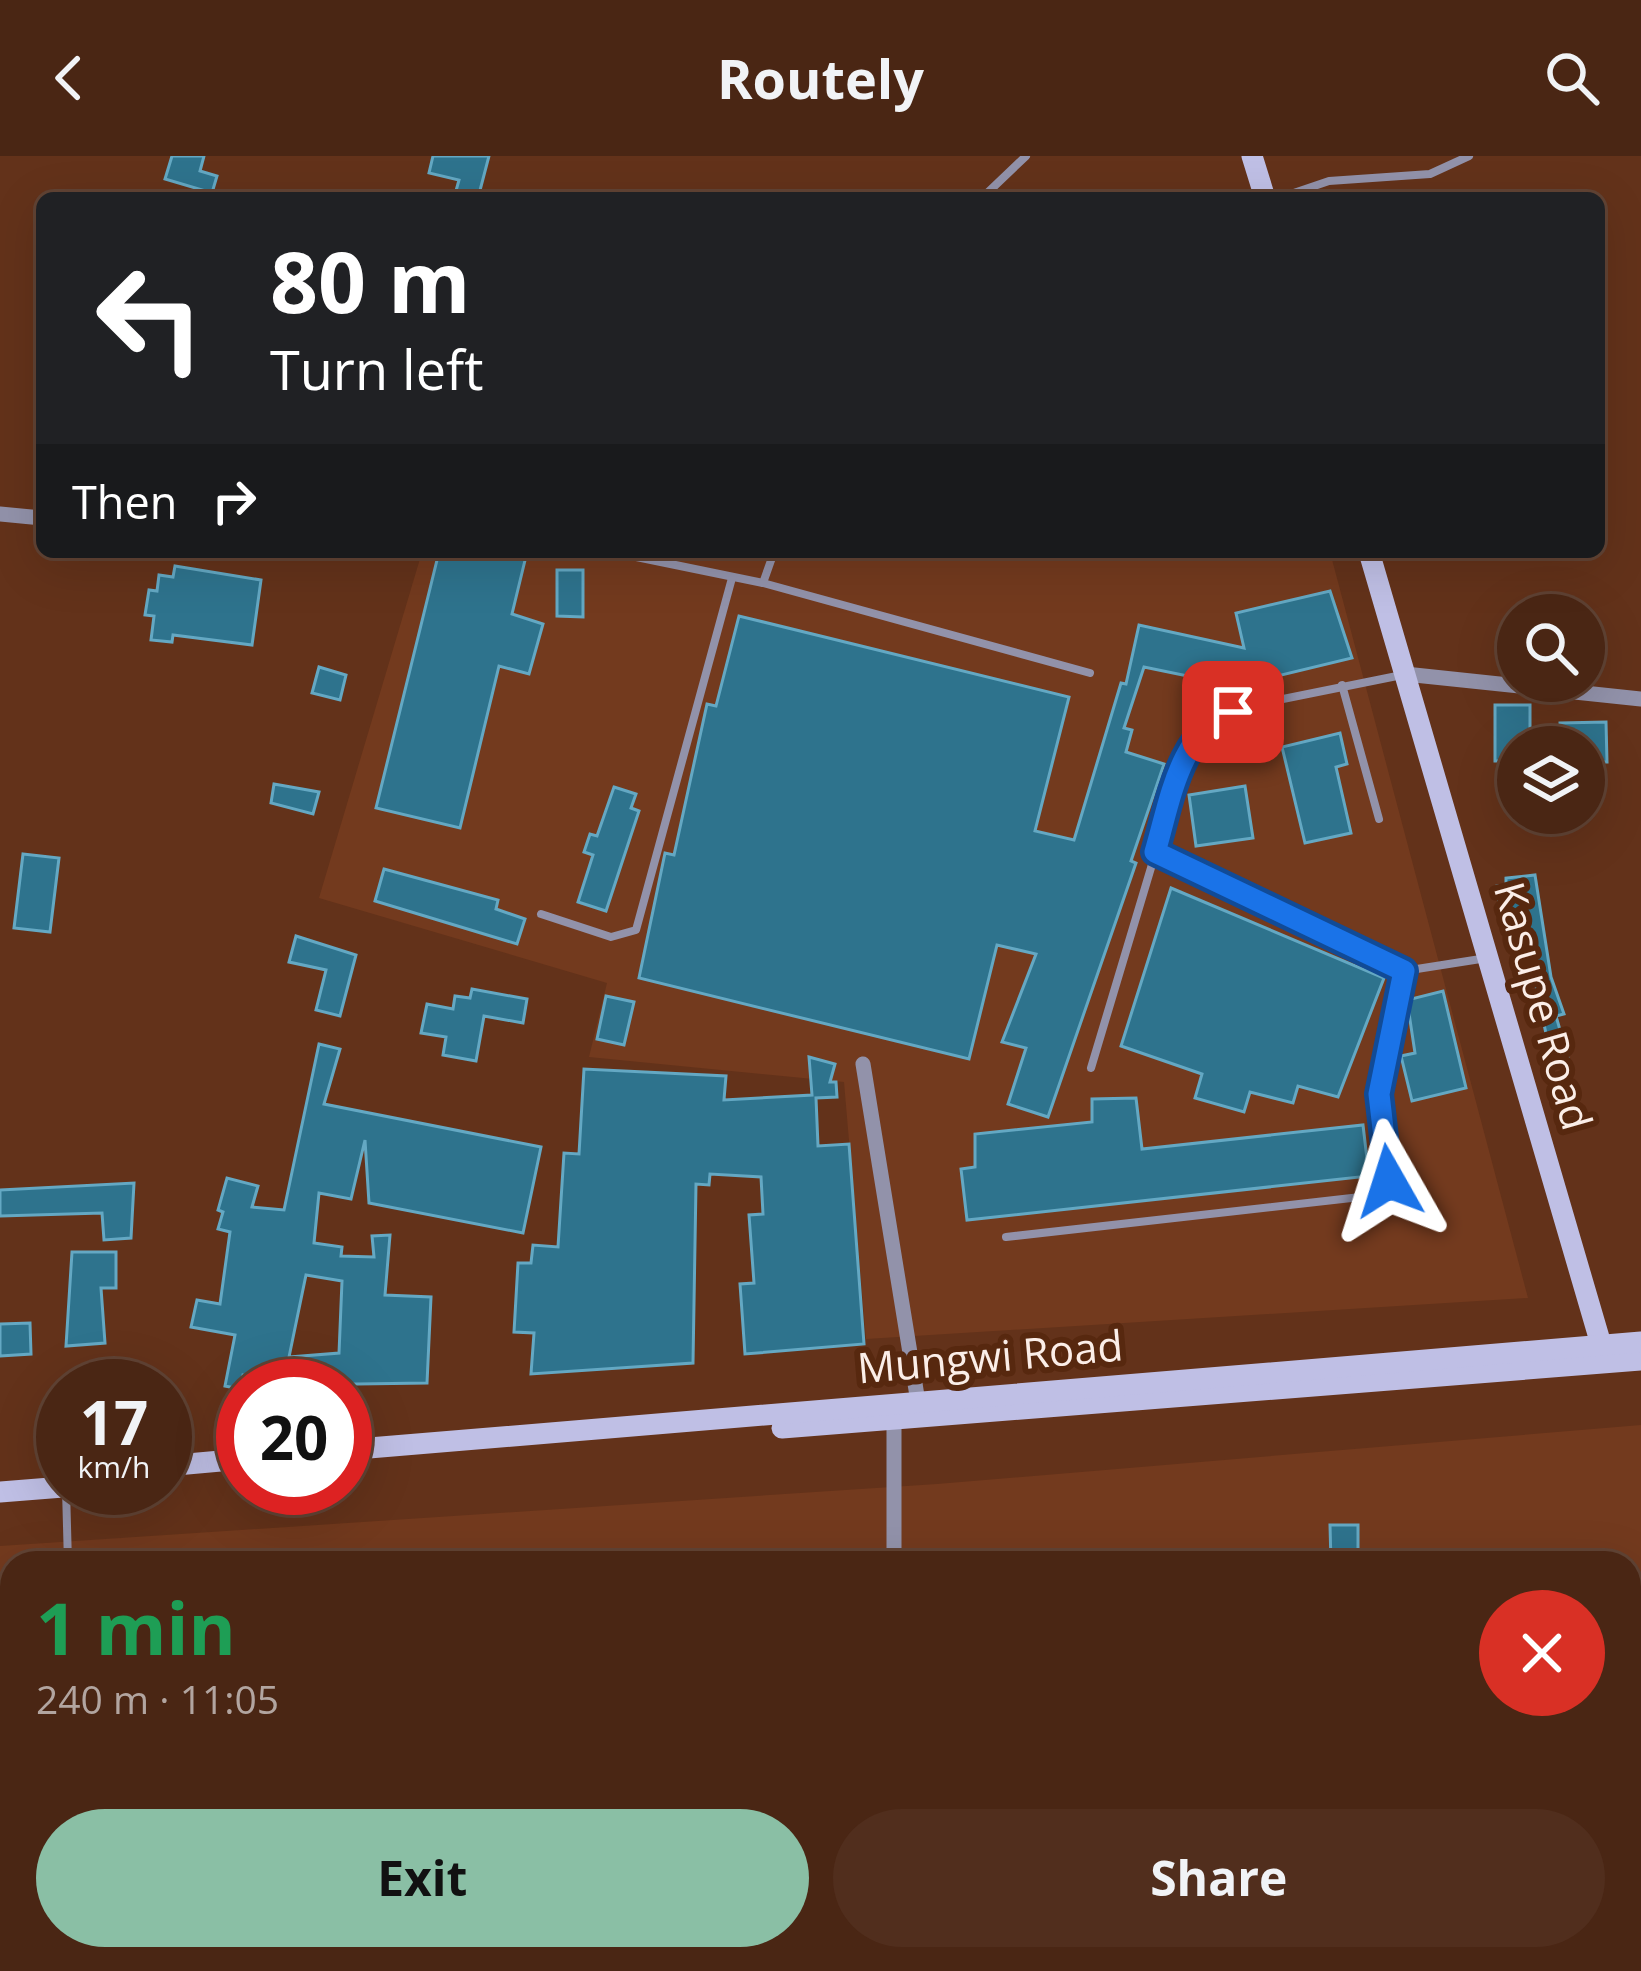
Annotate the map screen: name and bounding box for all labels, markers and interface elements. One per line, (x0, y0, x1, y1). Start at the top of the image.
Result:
text: Routely (717, 41, 924, 115)
icon: back (36, 45, 102, 111)
icon: search (1539, 45, 1605, 111)
text: 80 m (270, 223, 470, 338)
icon: left (72, 240, 228, 396)
text: Turn left (270, 332, 483, 406)
icon: right (201, 468, 267, 534)
text: Then (72, 471, 177, 532)
map controls (1497, 594, 1605, 834)
button: search (1497, 594, 1605, 702)
pin (1182, 661, 1284, 763)
icon: arrive (1200, 679, 1266, 745)
button: layers (1497, 726, 1605, 834)
street label: Kasupe Road (1482, 875, 1607, 1136)
position arrow (1326, 1118, 1452, 1244)
street label: Mungwi Road (855, 1316, 1125, 1396)
speed limit sign: 20 (216, 1359, 372, 1515)
text: 17 (80, 1381, 148, 1463)
text: km/h (78, 1446, 150, 1487)
text: 1 min (36, 1578, 236, 1676)
button: close (1479, 1590, 1605, 1716)
text: 240 m · 11:05 (36, 1672, 279, 1725)
button: Exit (36, 1809, 809, 1947)
button: Share (833, 1809, 1605, 1947)

